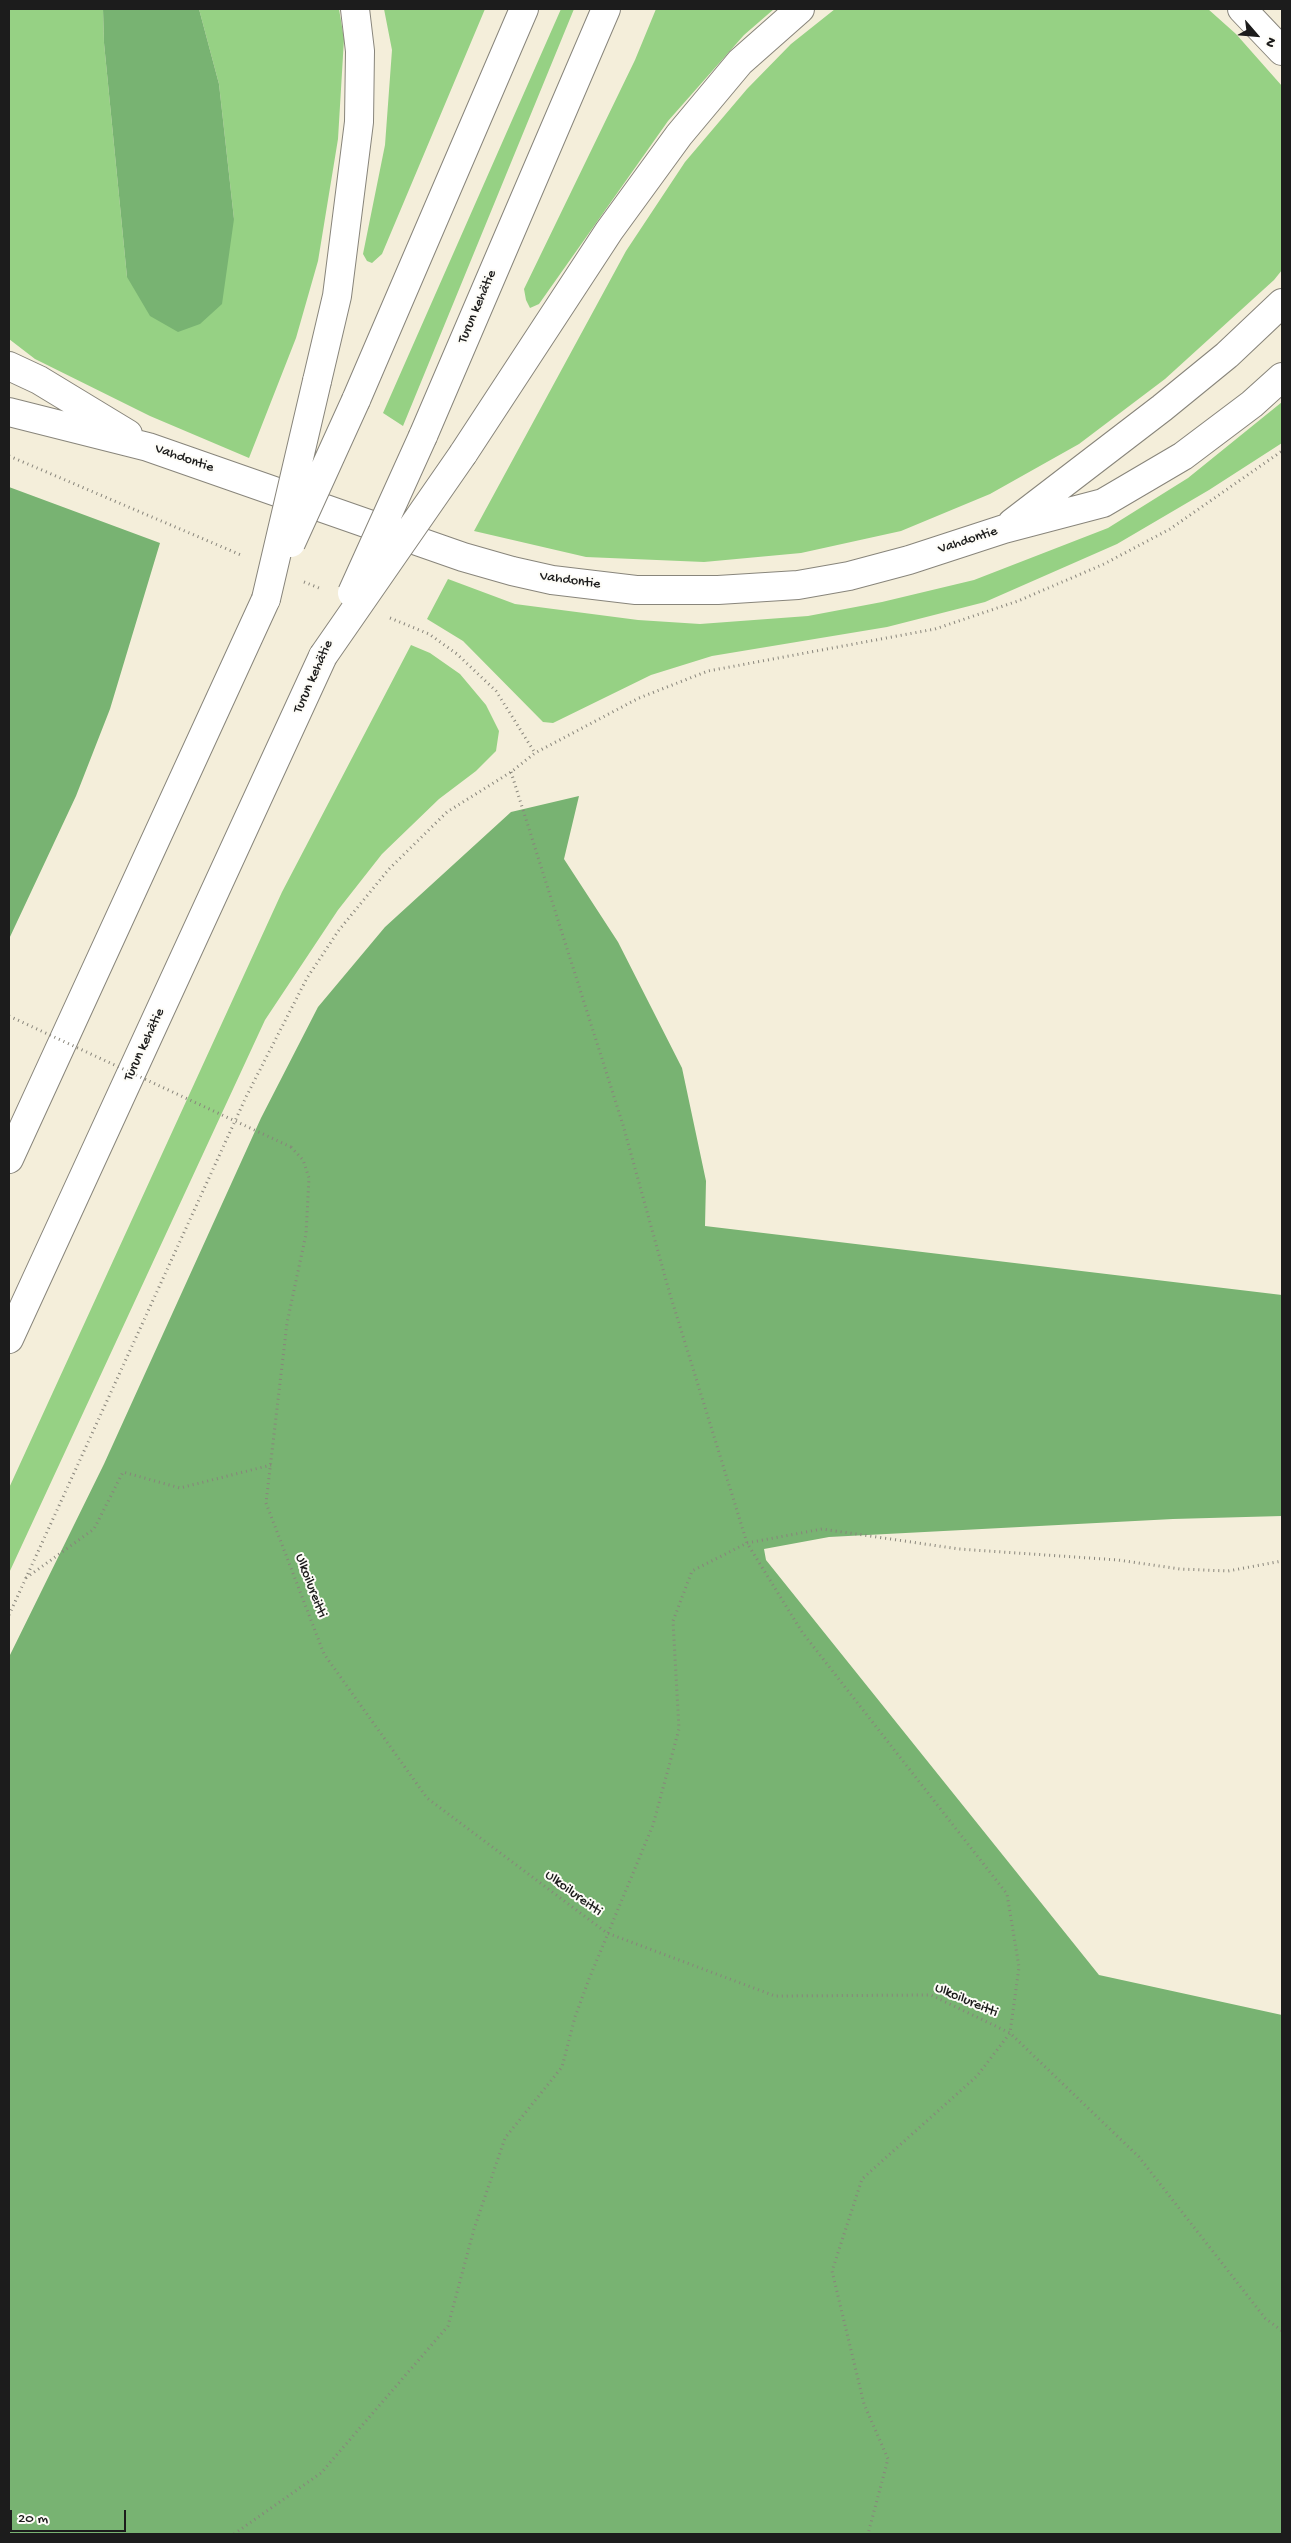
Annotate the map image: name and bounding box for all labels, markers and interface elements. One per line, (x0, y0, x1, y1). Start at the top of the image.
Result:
north arrow (1231, 10, 1281, 60)
text: N (1260, 34, 1279, 50)
street label: Turun kehätie (455, 268, 501, 346)
street label: Vahdontie (152, 441, 216, 477)
street label: Vahdontie (936, 524, 1000, 558)
street label: Vahdontie (539, 568, 601, 594)
street label: Turun kehätie (290, 638, 338, 716)
street label: Turun kehätie (121, 1006, 169, 1084)
street label: Ulkoilureitti (290, 1552, 330, 1620)
street label: Ulkoilureitti (541, 1868, 605, 1920)
street label: Ulkoilureitti (932, 1980, 1000, 2022)
scale bar (12, 2500, 129, 2532)
text: 20 m (18, 2510, 48, 2528)

